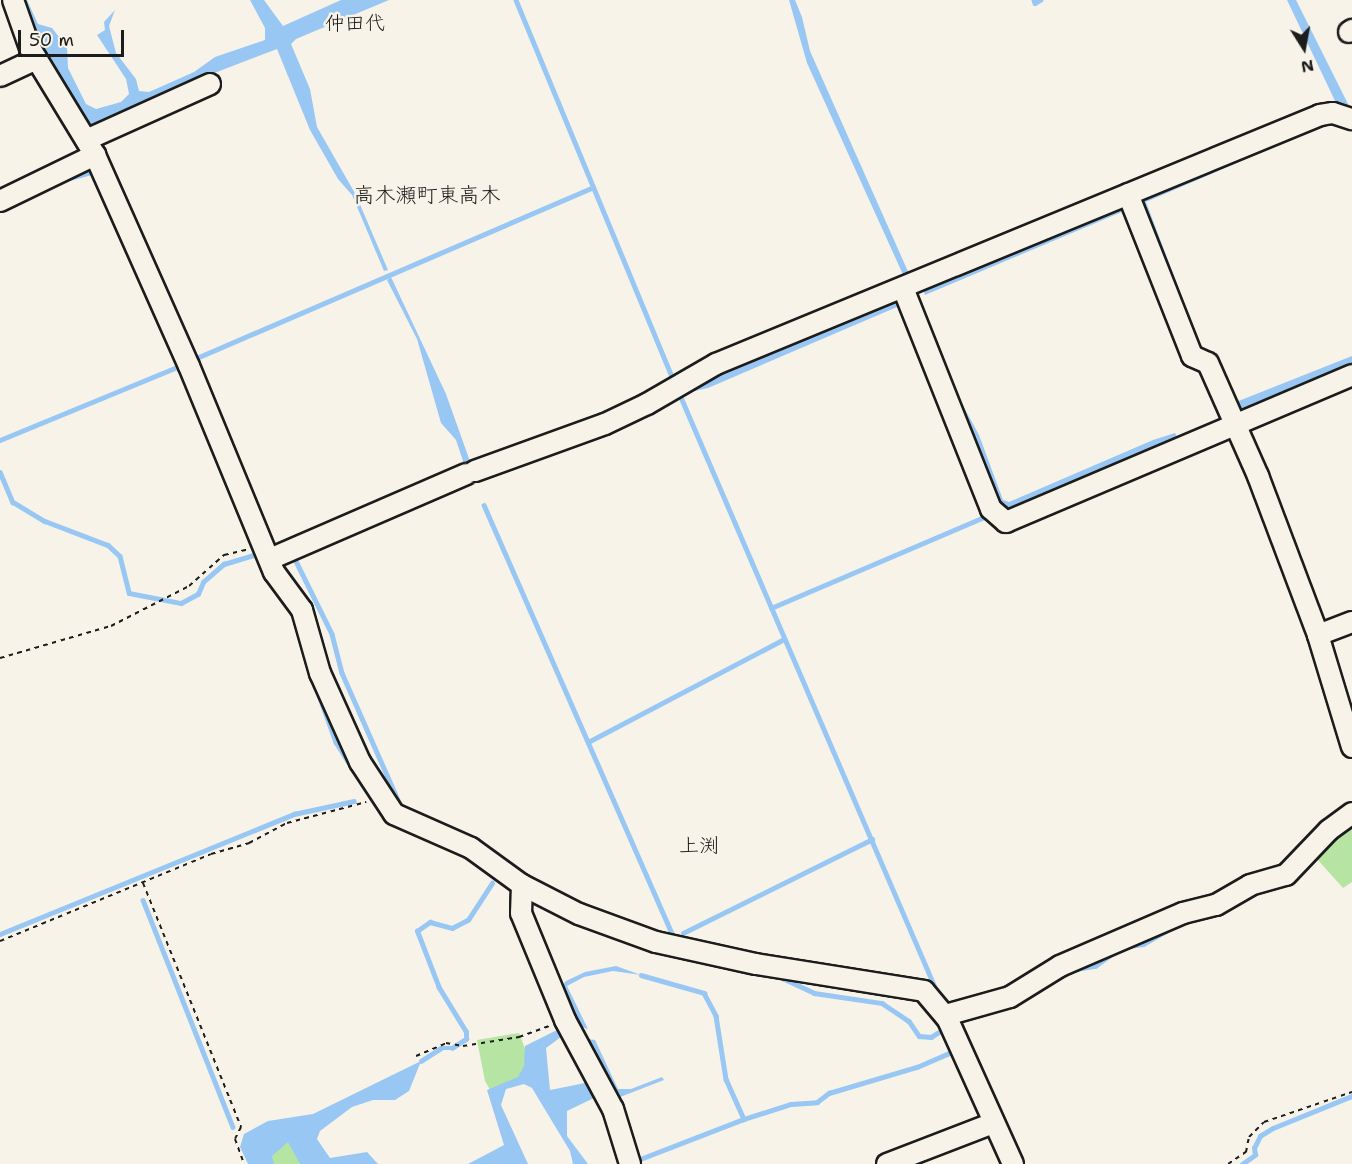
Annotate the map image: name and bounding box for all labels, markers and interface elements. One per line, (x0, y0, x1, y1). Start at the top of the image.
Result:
district label: 仲田代 (325, 11, 385, 35)
scale bar (21, 18, 128, 56)
north arrow (1274, 18, 1334, 78)
text: 50 m (29, 28, 74, 52)
text: N (1299, 55, 1316, 78)
district label: 高木瀬町東高木 (354, 182, 500, 208)
district label: 上渕 (679, 833, 719, 857)

